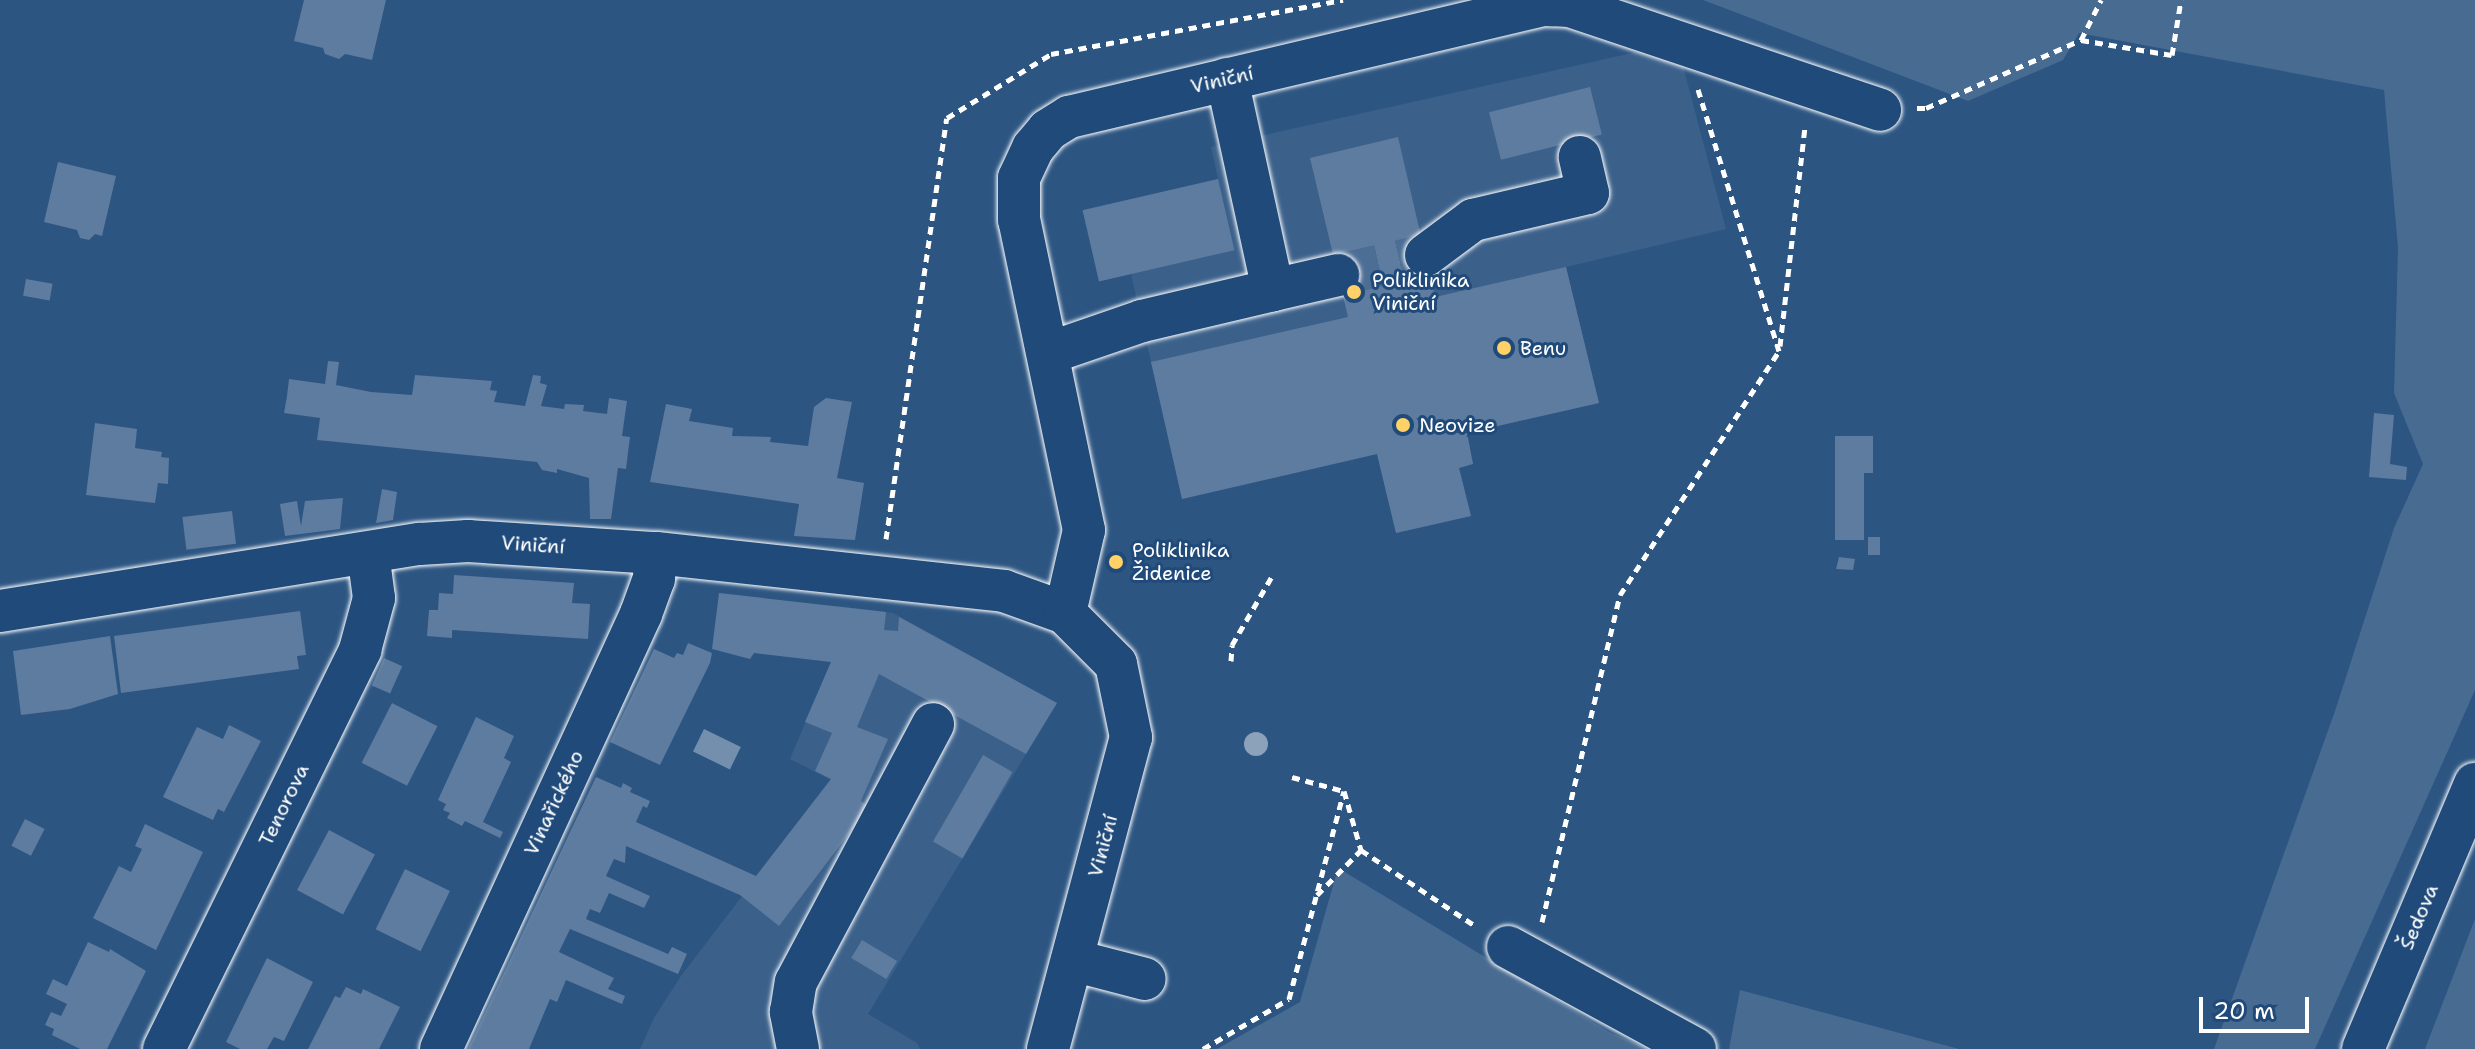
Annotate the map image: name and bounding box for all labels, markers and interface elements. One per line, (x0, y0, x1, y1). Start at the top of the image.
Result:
street label: Viniční (1188, 61, 1256, 99)
place label: Poliklinika Viniční (1372, 268, 1469, 315)
marker: Poliklinika Viniční (1343, 281, 1365, 303)
place label: Benu (1520, 336, 1566, 360)
marker: Benu (1495, 339, 1513, 357)
place label: Neovize (1419, 413, 1496, 437)
marker: Neovize (1394, 416, 1412, 434)
street label: Viniční (500, 531, 566, 559)
place label: Poliklinika Židenice (1132, 538, 1229, 585)
marker: Poliklinika Židenice (1107, 553, 1125, 571)
street label: Vinařického (519, 747, 589, 859)
street label: Tenorova (254, 760, 314, 850)
street label: Viniční (1083, 812, 1123, 880)
street label: Šedova (2394, 881, 2444, 953)
scale bar (2203, 981, 2313, 1031)
text: 20 m (2213, 995, 2275, 1027)

